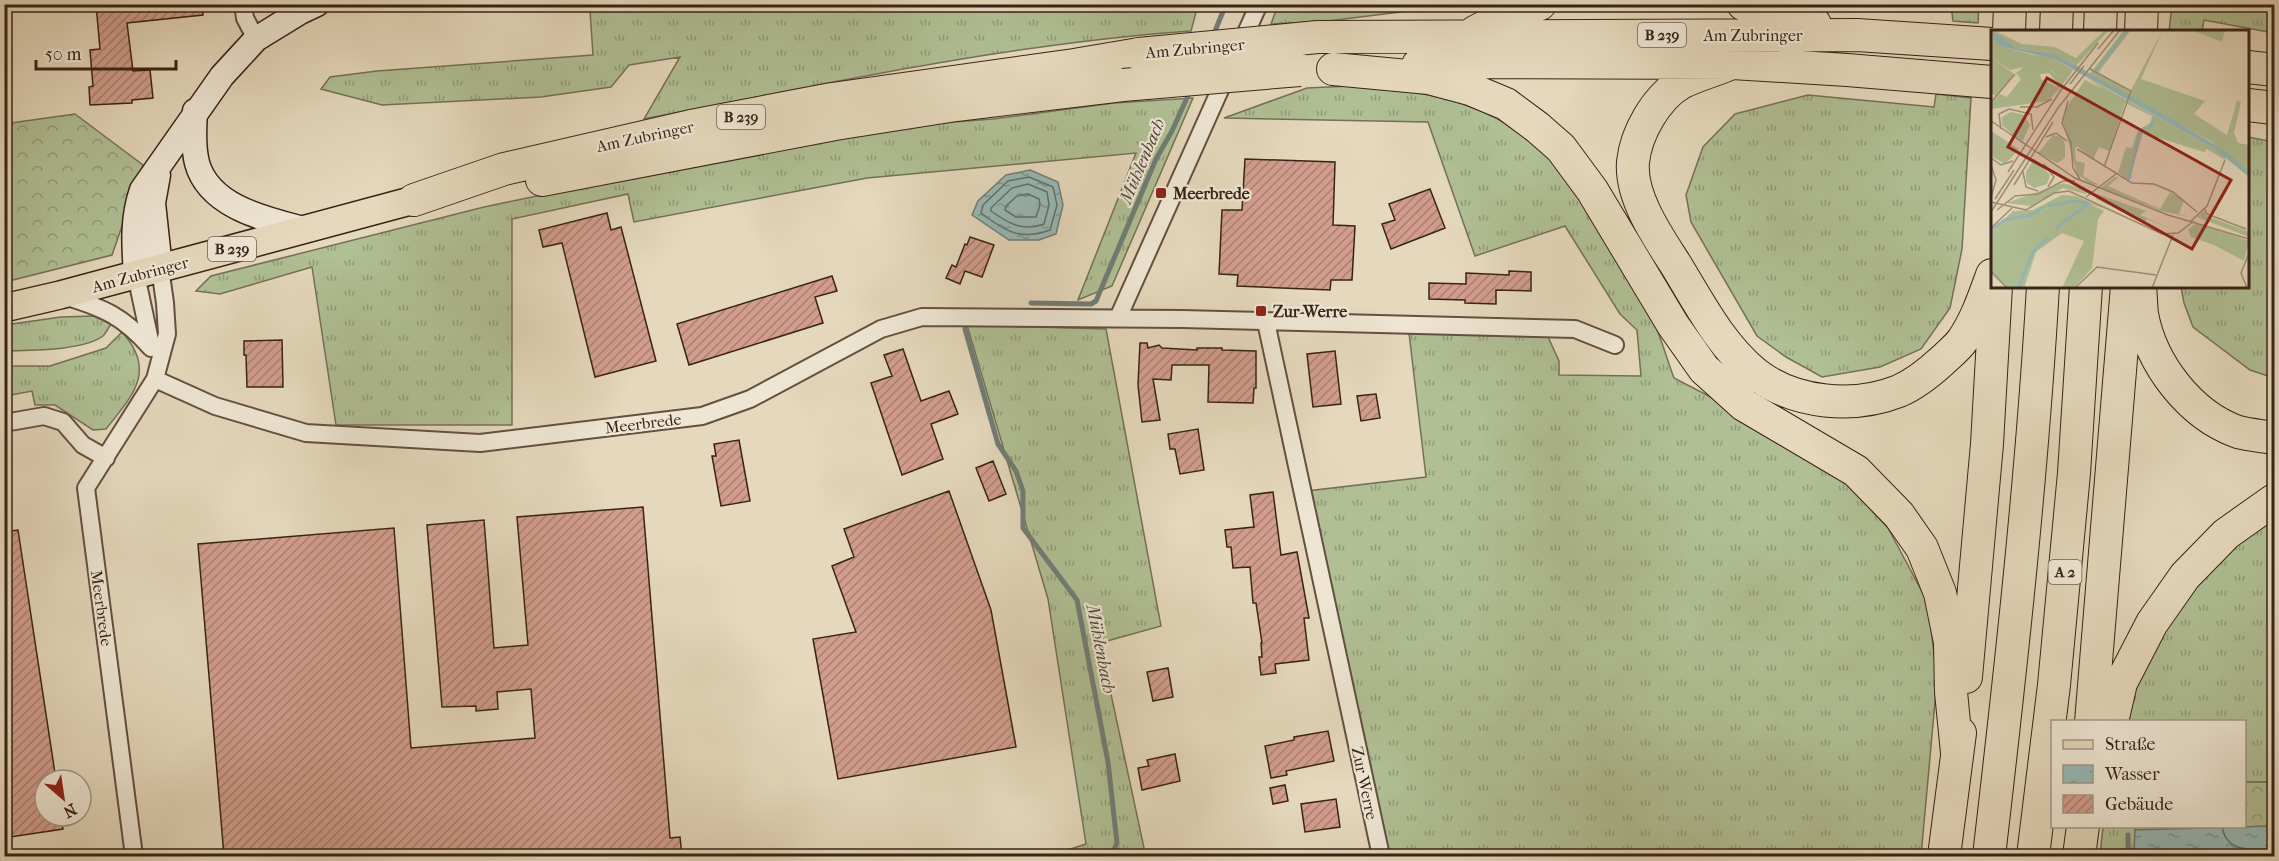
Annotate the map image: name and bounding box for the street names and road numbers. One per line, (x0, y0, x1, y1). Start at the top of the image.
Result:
road number: B 239 (1638, 23, 1686, 47)
street label: Am Zubringer (1702, 26, 1803, 45)
street label: Am Zubringer (1144, 35, 1245, 62)
road number: B 239 (717, 105, 765, 129)
street label: Am Zubringer (594, 117, 696, 156)
road number: B 239 (208, 237, 256, 261)
street label: Am Zubringer (89, 252, 191, 297)
street label: Meerbrede (604, 409, 682, 438)
road number: A 2 (2048, 560, 2082, 584)
street label: Meerbrede (87, 569, 116, 647)
street label: Zur Werre (1348, 745, 1382, 821)

